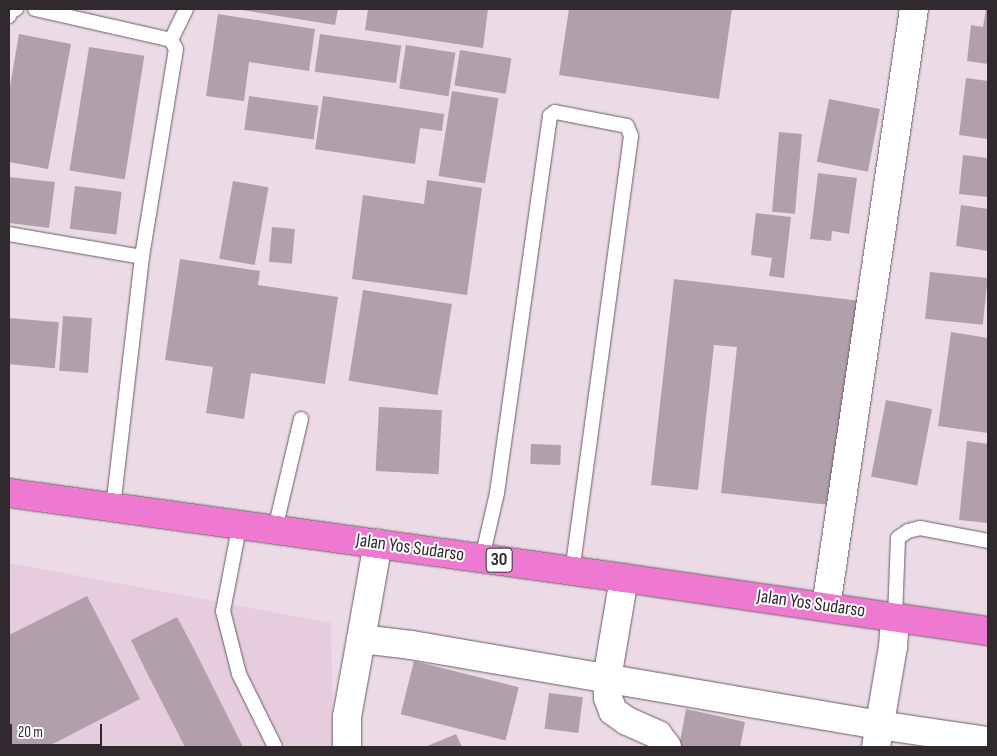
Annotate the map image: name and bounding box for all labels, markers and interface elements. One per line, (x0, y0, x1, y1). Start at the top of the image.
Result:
street label: Jalan Yos Sudarso (354, 529, 466, 567)
road number: 30 (485, 544, 513, 576)
street label: Jalan Yos Sudarso (755, 585, 867, 623)
scale bar (12, 714, 105, 746)
text: 20 m (18, 723, 43, 742)

